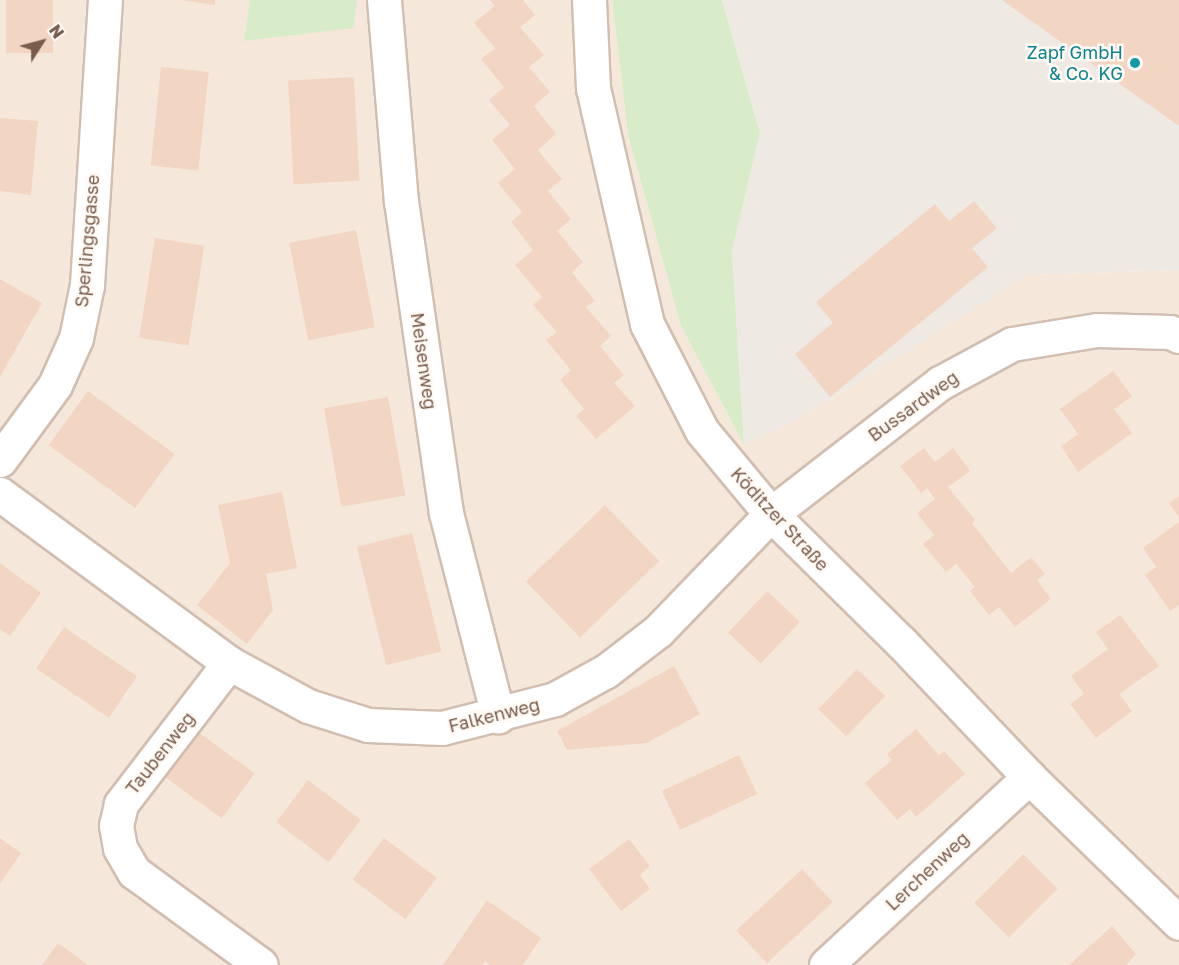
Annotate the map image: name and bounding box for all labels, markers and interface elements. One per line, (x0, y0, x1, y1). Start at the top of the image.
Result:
north arrow (12, 12, 72, 72)
text: N (45, 21, 68, 42)
place label: Zapf GmbH & Co. KG (1027, 42, 1123, 84)
marker: Zapf GmbH & Co. KG (1128, 56, 1142, 70)
street label: Sperlingsgasse (70, 174, 104, 308)
street label: Meisenweg (407, 311, 441, 411)
street label: Bussardweg (864, 366, 962, 446)
street label: Köditzer Straße (727, 463, 833, 575)
street label: Falkenweg (446, 693, 542, 737)
street label: Taubenweg (121, 707, 199, 799)
street label: Lerchenweg (881, 827, 973, 915)

